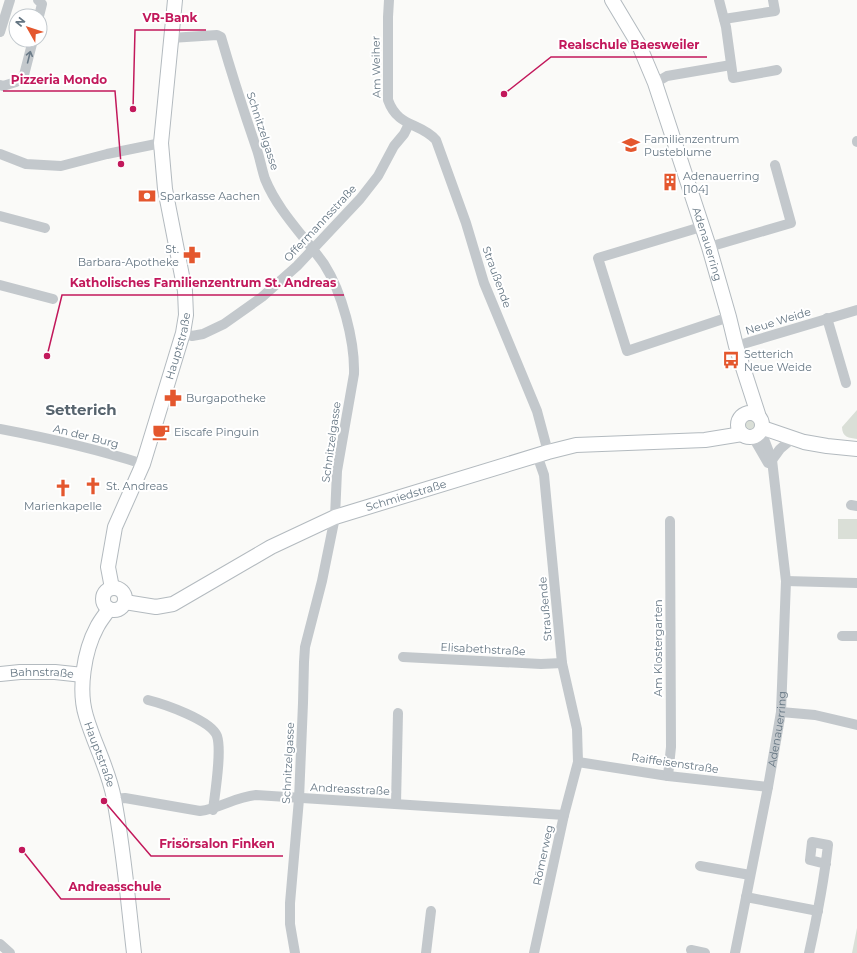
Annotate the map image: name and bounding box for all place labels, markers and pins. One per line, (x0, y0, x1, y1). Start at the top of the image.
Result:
callout: VR-Bank (135, 6, 206, 30)
callout: Realschule Baesweiler (551, 33, 707, 57)
callout: Pizzeria Mondo (3, 67, 115, 91)
place label: Familienzentrum Pusteblume (644, 132, 739, 159)
school or university icon: Familienzentrum Pusteblume (621, 135, 641, 155)
place label: Adenauerring [104] (683, 169, 759, 196)
building icon: Adenauerring [104] (660, 172, 680, 192)
bank icon: Sparkasse Aachen (137, 186, 157, 206)
place label: Sparkasse Aachen (160, 189, 260, 203)
place label: St. Barbara-Apotheke (78, 242, 179, 269)
pharmacy icon: St. Barbara-Apotheke (182, 245, 202, 265)
callout: Katholisches Familienzentrum St. Andreas (62, 271, 344, 295)
place label: Setterich Neue Weide (744, 347, 812, 374)
bus stop icon: Setterich Neue Weide (721, 350, 741, 370)
pharmacy icon: Burgapotheke (163, 388, 183, 408)
place label: Burgapotheke (186, 391, 266, 405)
cafe icon: Eiscafe Pinguin (151, 422, 171, 442)
place label: Eiscafe Pinguin (174, 425, 259, 439)
church icon: St. Andreas (83, 476, 103, 496)
church icon: Marienkapelle (53, 478, 73, 498)
place label: St. Andreas (106, 479, 169, 493)
place label: Marienkapelle (24, 499, 102, 513)
callout: Frisörsalon Finken (151, 832, 283, 856)
callout: Andreasschule (61, 875, 170, 899)

